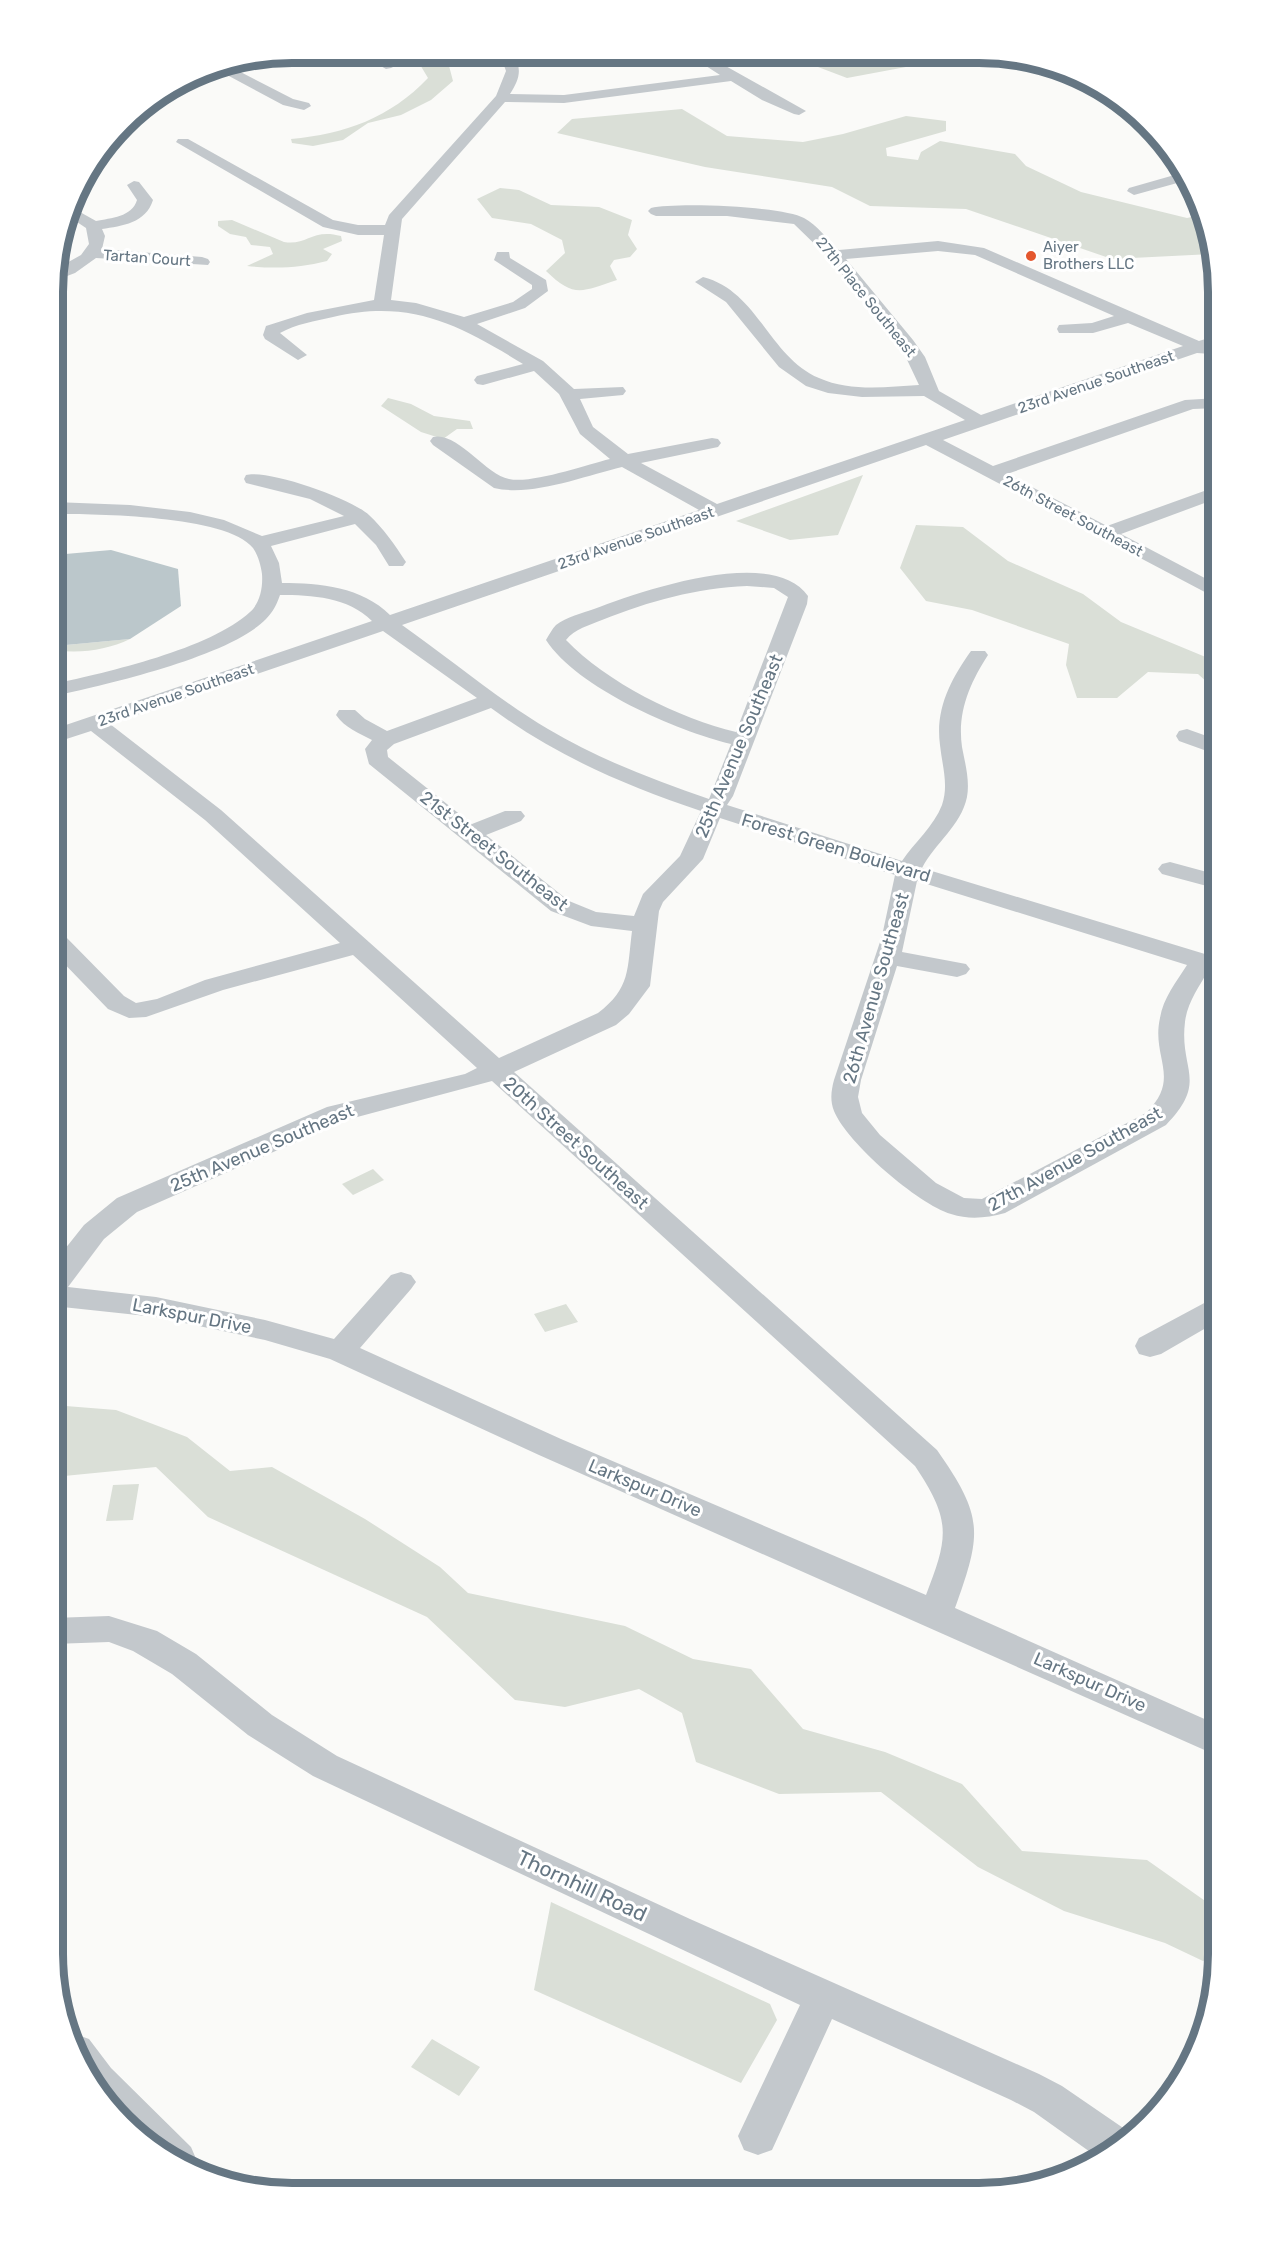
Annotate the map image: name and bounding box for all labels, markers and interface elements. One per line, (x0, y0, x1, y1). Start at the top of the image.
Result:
street label: 27th Place Southeast (812, 233, 920, 361)
place label: Aiyer Brothers LLC (1043, 238, 1134, 273)
street label: Tartan Court (103, 246, 191, 270)
marker: Aiyer Brothers LLC (1024, 249, 1038, 263)
street label: 23rd Avenue Southeast (1016, 347, 1177, 417)
street label: 26th Street Southeast (1000, 471, 1146, 561)
street label: 23rd Avenue Southeast (556, 503, 717, 573)
street label: 25th Avenue Southeast (690, 651, 788, 841)
street label: 23rd Avenue Southeast (96, 660, 257, 730)
street label: 21st Street Southeast (416, 786, 572, 916)
street label: Forest Green Boulevard (739, 809, 933, 887)
street label: 26th Avenue Southeast (838, 890, 914, 1086)
street label: 20th Street Southeast (499, 1072, 653, 1214)
street label: 25th Avenue Southeast (167, 1099, 357, 1197)
street label: 27th Avenue Southeast (984, 1102, 1166, 1216)
street label: Larkspur Drive (131, 1294, 253, 1338)
street label: Larkspur Drive (585, 1454, 705, 1522)
street label: Larkspur Drive (1030, 1647, 1150, 1717)
street label: Thornhill Road (513, 1845, 651, 1927)

